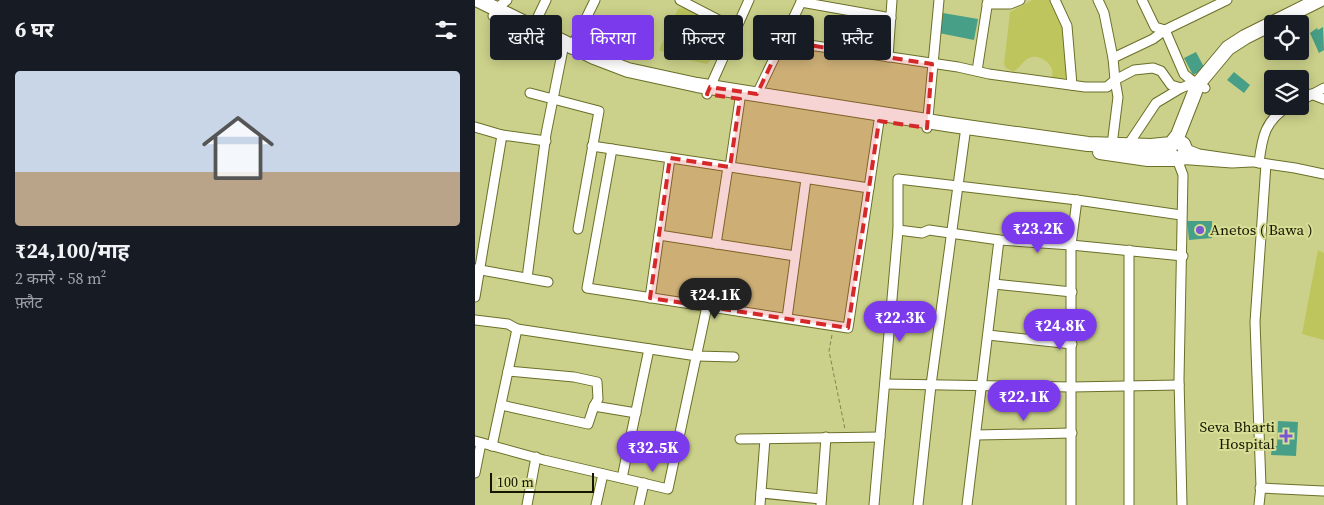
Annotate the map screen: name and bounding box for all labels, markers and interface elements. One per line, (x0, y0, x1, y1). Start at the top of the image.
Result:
text: 6 घर (15, 15, 54, 44)
chip: खरीदें (490, 15, 562, 60)
chip: किराया (572, 15, 654, 60)
chip: फ़िल्टर (664, 15, 743, 60)
chip: नया (753, 15, 814, 60)
chip: फ़्लैट (824, 15, 891, 60)
map controls (1264, 15, 1309, 115)
button: locate (1264, 15, 1309, 60)
icon: filters (432, 16, 460, 44)
button: layers (1264, 70, 1309, 115)
icon: home (193, 103, 283, 193)
pin: ₹23.2K (997, 212, 1079, 254)
text: ₹23.2K (1013, 217, 1063, 239)
place label: Anetos ( Bawa ) (1210, 219, 1313, 240)
marker: Anetos ( Bawa ) (1194, 224, 1206, 236)
text: ₹24,100/माह (15, 236, 129, 265)
text: 2 कमरे · 58 m² (15, 267, 106, 289)
pin: ₹24.1K (674, 278, 756, 320)
text: ₹24.1K (690, 283, 740, 305)
text: फ़्लैट (15, 291, 43, 313)
pin: ₹22.3K (859, 300, 941, 343)
text: ₹22.3K (875, 306, 925, 328)
pin: ₹24.8K (1019, 308, 1101, 351)
text: ₹24.8K (1035, 314, 1085, 336)
pin: ₹22.1K (983, 380, 1065, 422)
text: ₹22.1K (999, 385, 1049, 407)
place label: Seva Bharti Hospital (1200, 416, 1276, 454)
marker: Seva Bharti Hospital (1279, 429, 1293, 443)
pin: ₹32.5K (612, 430, 694, 473)
text: ₹32.5K (628, 436, 678, 458)
scale bar (490, 470, 594, 493)
text: 100 m (497, 472, 534, 492)

